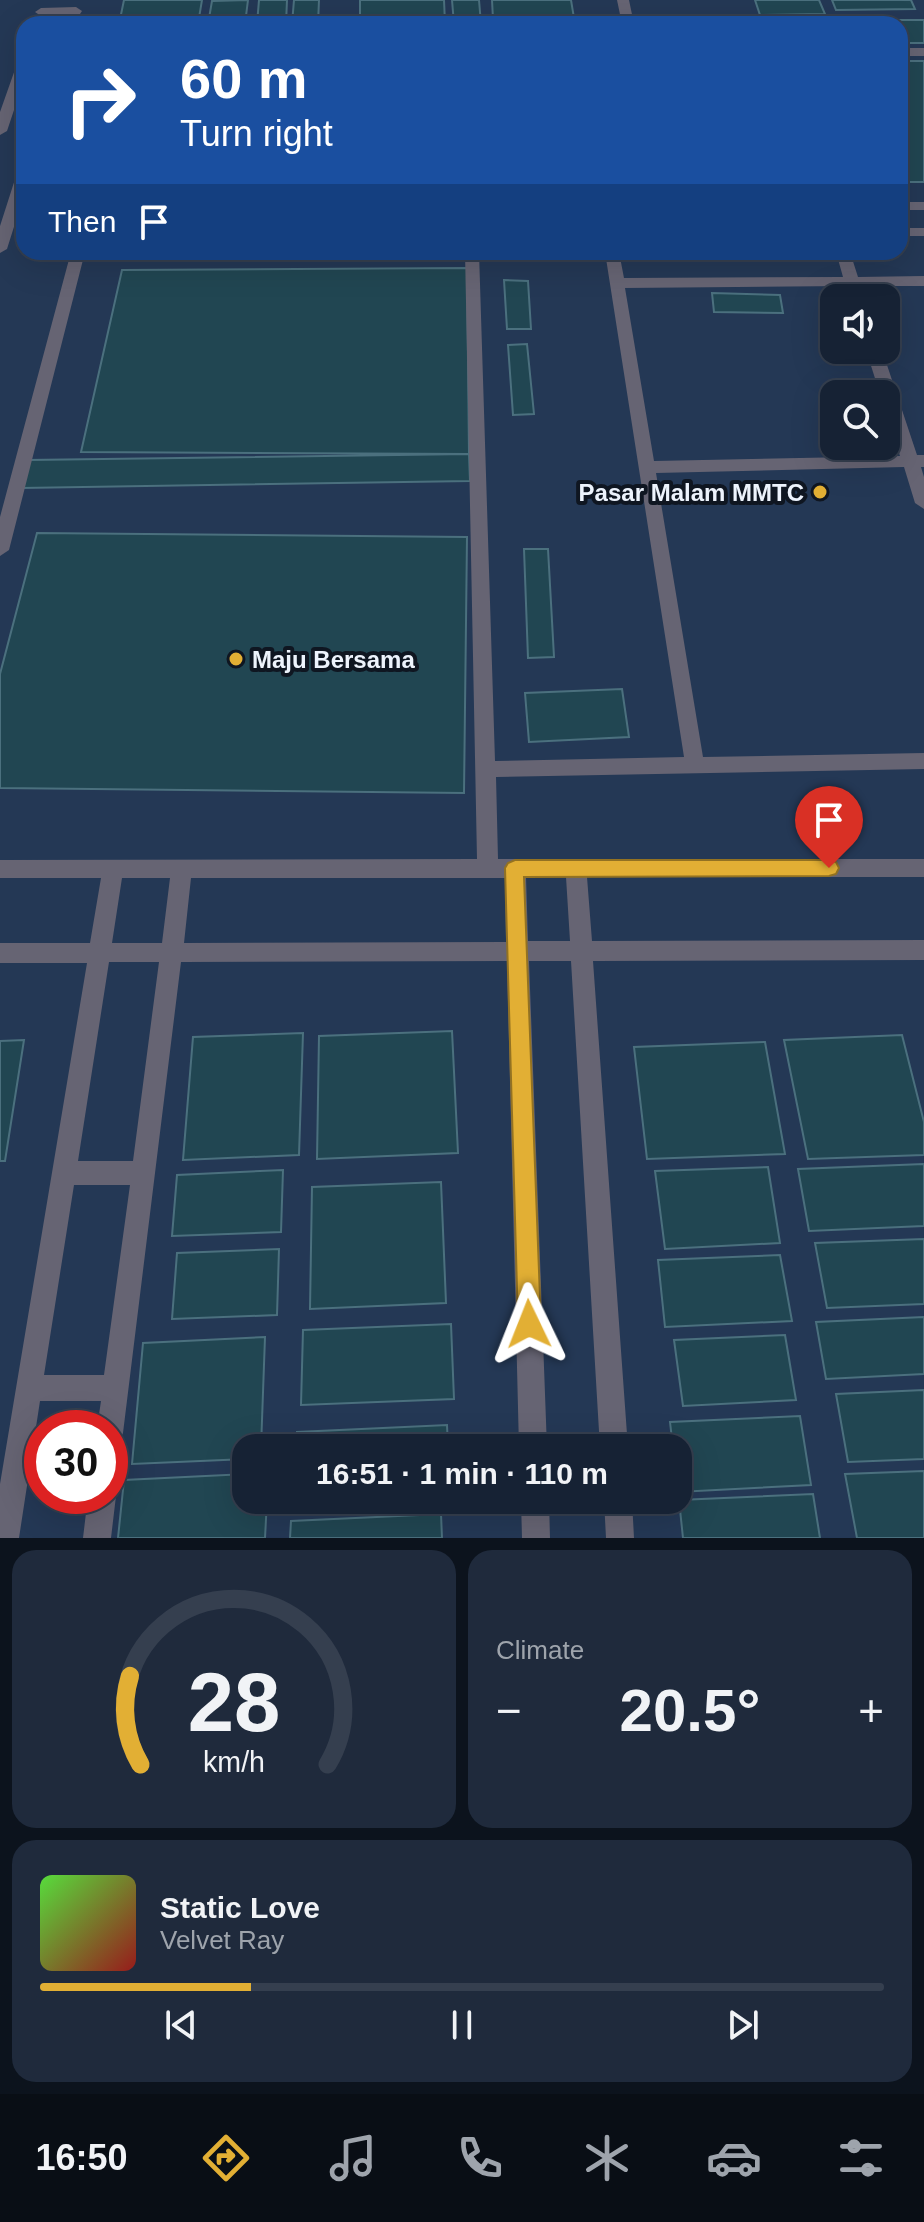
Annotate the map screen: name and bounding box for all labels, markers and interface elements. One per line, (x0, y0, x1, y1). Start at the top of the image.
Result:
text: 60 m (180, 47, 308, 110)
icon: right (48, 48, 152, 152)
text: Turn right (180, 113, 333, 154)
icon: arrive (132, 200, 176, 244)
text: Then (48, 205, 116, 238)
map controls (820, 284, 900, 460)
button: sound (820, 284, 900, 364)
button: search (820, 380, 900, 460)
place label: Pasar Malam MMTC (579, 479, 804, 506)
marker: Pasar Malam MMTC (811, 483, 829, 501)
place label: Maju Bersama (252, 646, 415, 673)
marker: Maju Bersama (227, 650, 245, 668)
pin (795, 786, 863, 868)
icon: arrive (807, 798, 851, 842)
position arrow (487, 1282, 571, 1366)
speed limit sign: 30 (24, 1410, 128, 1514)
text: 16:51 · 1 min · 110 m (316, 1457, 608, 1490)
text: Climate (496, 1635, 584, 1665)
text: 28 (188, 1656, 280, 1749)
text: 20.5° (620, 1677, 760, 1744)
text: − (496, 1686, 522, 1735)
text: + (858, 1686, 884, 1735)
text: km/h (203, 1746, 265, 1778)
text: Static Love (160, 1891, 320, 1924)
text: Velvet Ray (160, 1925, 284, 1955)
icon: previous (159, 2003, 203, 2047)
icon: pause (440, 2003, 484, 2047)
icon: next (721, 2003, 765, 2047)
icon: directions (198, 2130, 254, 2186)
icon: music (325, 2130, 381, 2186)
icon: phone (452, 2130, 508, 2186)
icon: climate (579, 2130, 635, 2186)
icon: car (706, 2130, 762, 2186)
icon: filters (833, 2130, 889, 2186)
text: 16:50 (35, 2137, 128, 2178)

